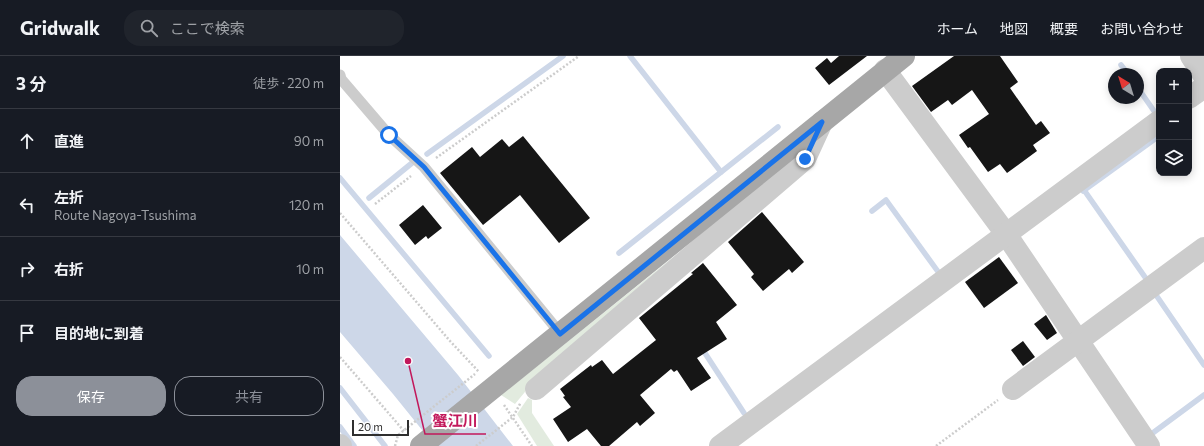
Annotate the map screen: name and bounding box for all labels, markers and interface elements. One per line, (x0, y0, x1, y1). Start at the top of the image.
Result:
search box (124, 10, 404, 46)
text: Gridwalk (20, 16, 100, 39)
icon: search (138, 17, 160, 39)
text: ここで検索 (170, 19, 245, 37)
text: ホーム (936, 20, 978, 37)
text: 地図 (1000, 20, 1028, 37)
text: 概要 (1050, 20, 1078, 37)
text: お問い合わせ (1100, 20, 1184, 37)
north arrow (1108, 68, 1144, 104)
map controls (1156, 68, 1192, 176)
button: + (1156, 68, 1192, 104)
text: 3 分 (16, 73, 46, 94)
text: 徒歩 · 220 m (253, 75, 324, 91)
button: − (1156, 104, 1192, 140)
route start (380, 126, 398, 144)
icon: ahead (16, 130, 38, 152)
text: 直進 (54, 132, 84, 150)
text: 90 m (294, 133, 324, 149)
button: layers (1156, 140, 1192, 176)
route end (796, 150, 814, 168)
text: 左折 (54, 188, 84, 206)
icon: left (16, 194, 38, 216)
text: 120 m (289, 197, 324, 213)
text: Route Nagoya-Tsushima (54, 207, 197, 223)
icon: right (16, 258, 38, 280)
text: 右折 (54, 260, 84, 278)
text: 10 m (296, 261, 324, 277)
icon: arrive (16, 322, 38, 344)
text: 目的地に到着 (54, 324, 144, 342)
button: 保存 (16, 376, 166, 416)
button: 共有 (174, 376, 324, 416)
callout: 蟹江川 (425, 407, 486, 434)
text: 蟹江川 (432, 411, 478, 429)
scale bar (352, 418, 409, 437)
text: 20 m (358, 420, 383, 433)

